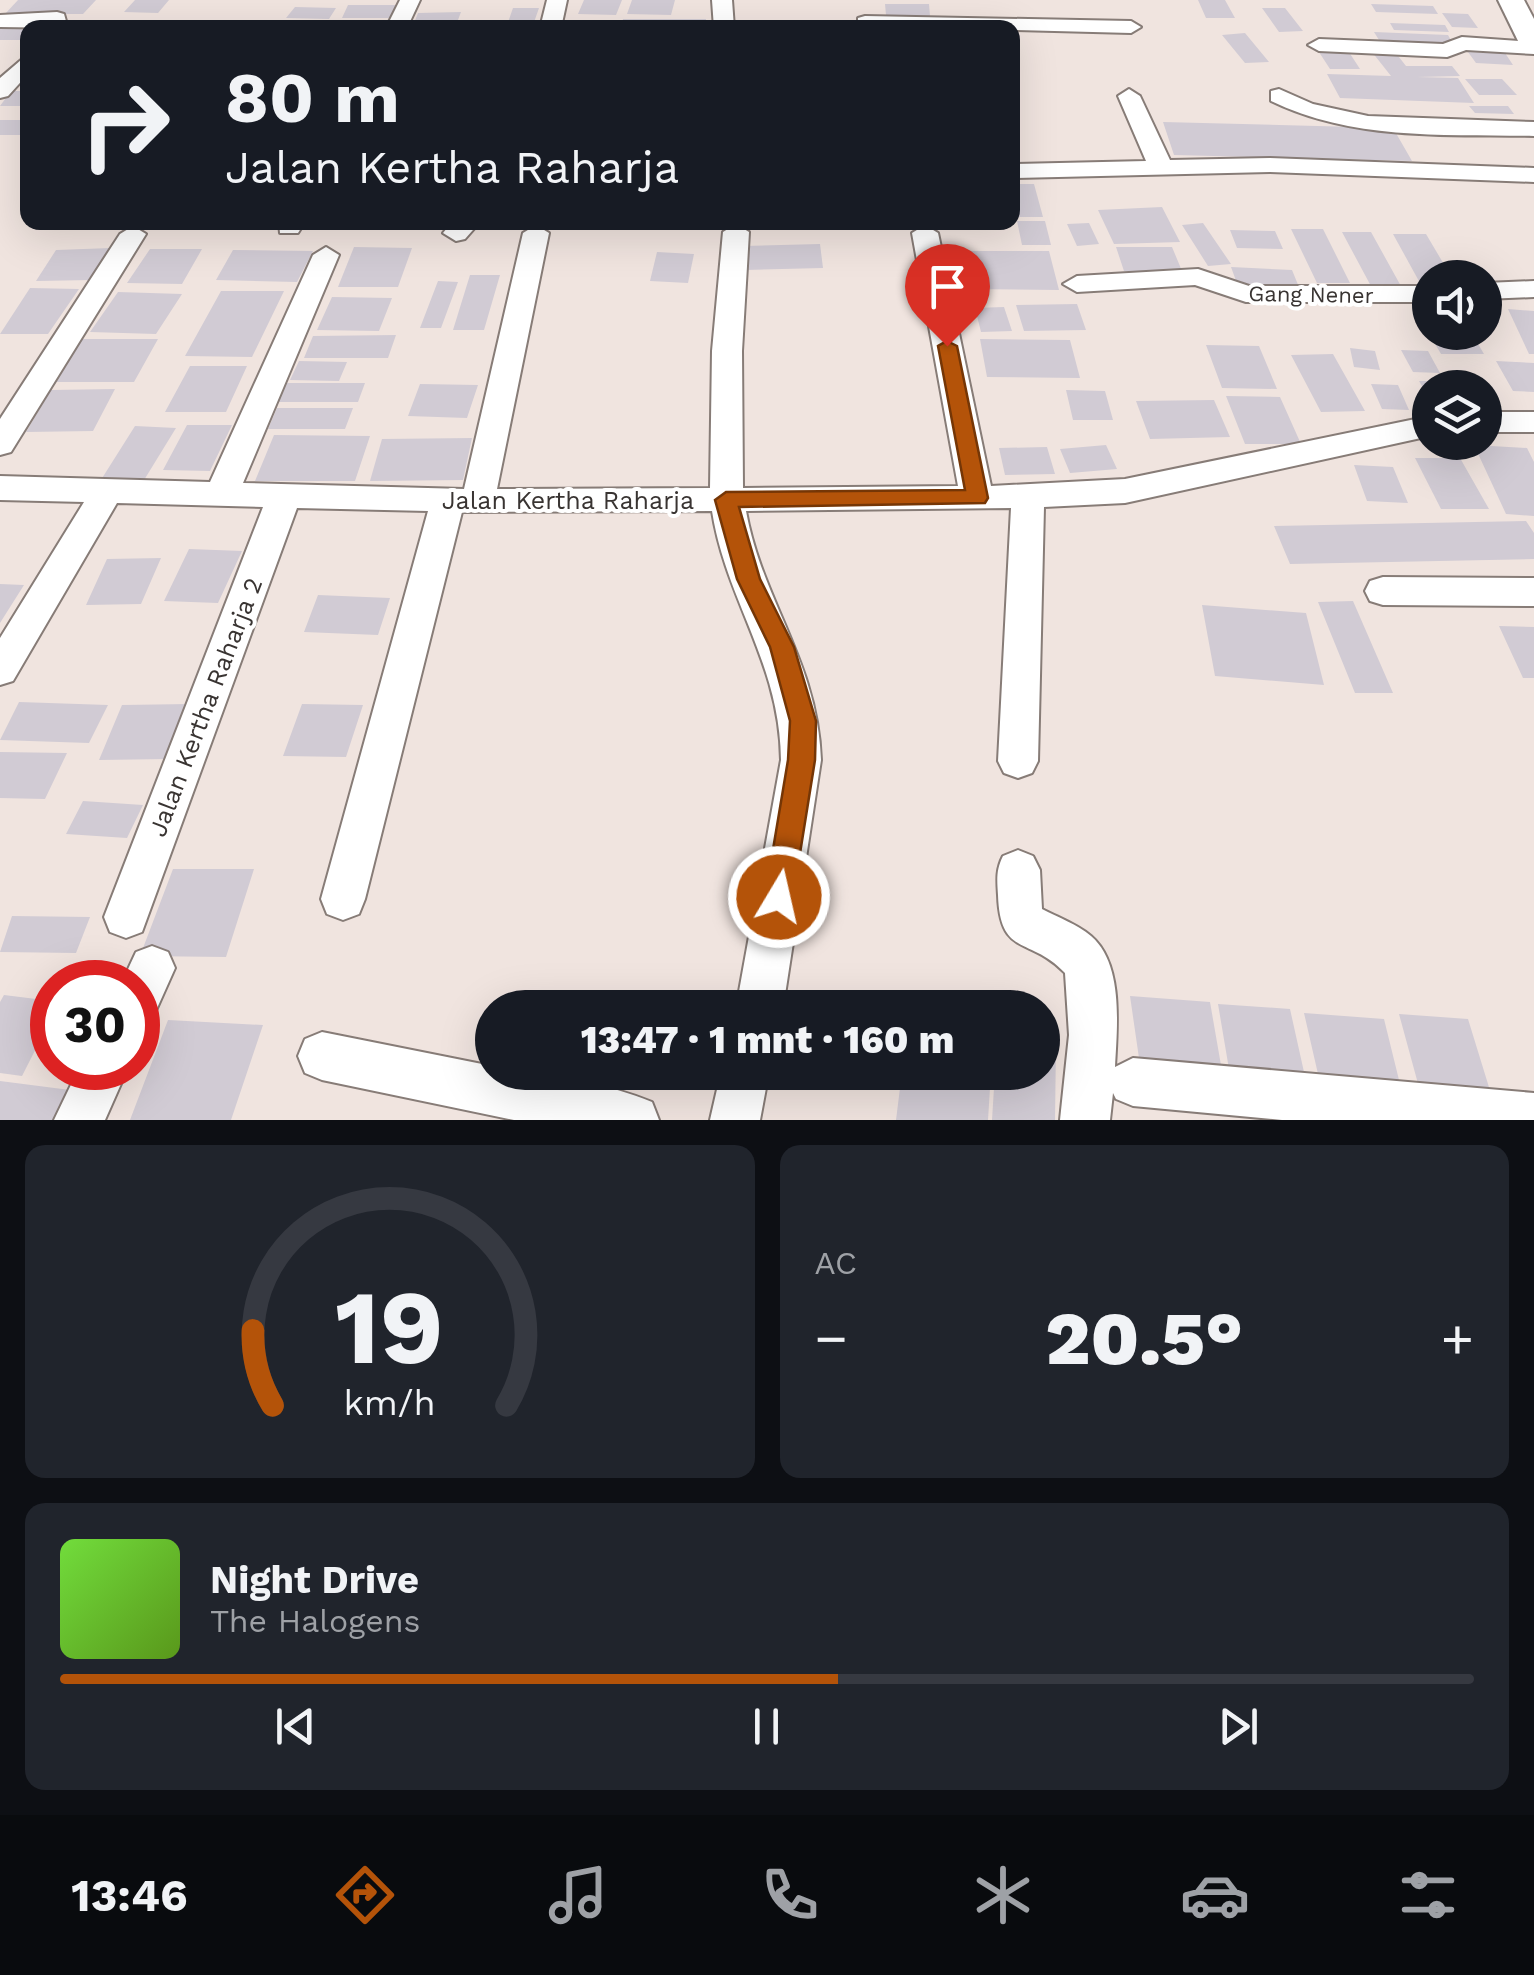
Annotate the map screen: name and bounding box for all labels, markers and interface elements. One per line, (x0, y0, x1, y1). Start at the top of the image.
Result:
text: 80 m (225, 57, 400, 139)
icon: right (60, 60, 190, 190)
text: Jalan Kertha Raharja (225, 141, 679, 194)
pin (905, 244, 990, 347)
icon: arrive (920, 259, 975, 314)
map controls (1412, 260, 1502, 460)
button: sound (1412, 260, 1502, 350)
street label: Gang Nener (1248, 281, 1374, 308)
button: layers (1412, 370, 1502, 460)
street label: Jalan Kertha Raharja (442, 486, 694, 515)
street label: Jalan Kertha Raharja 2 (143, 574, 268, 841)
position arrow (727, 845, 831, 949)
speed limit sign: 30 (30, 960, 160, 1090)
text: 13:47 · 1 mnt · 160 m (581, 1018, 954, 1062)
text: AC (815, 1244, 857, 1282)
text: 19 (335, 1266, 444, 1388)
text: 20.5° (1045, 1294, 1243, 1382)
text: − (815, 1306, 848, 1370)
text: + (1441, 1306, 1474, 1370)
text: km/h (344, 1382, 436, 1424)
text: Night Drive (210, 1558, 419, 1602)
text: The Halogens (210, 1602, 420, 1640)
icon: previous (268, 1699, 323, 1754)
icon: pause (739, 1699, 794, 1754)
icon: next (1211, 1699, 1266, 1754)
icon: directions (330, 1860, 400, 1930)
icon: music (543, 1860, 613, 1930)
icon: phone (755, 1860, 825, 1930)
icon: climate (968, 1860, 1038, 1930)
icon: car (1180, 1860, 1250, 1930)
icon: filters (1393, 1860, 1463, 1930)
text: 13:46 (71, 1869, 188, 1922)

